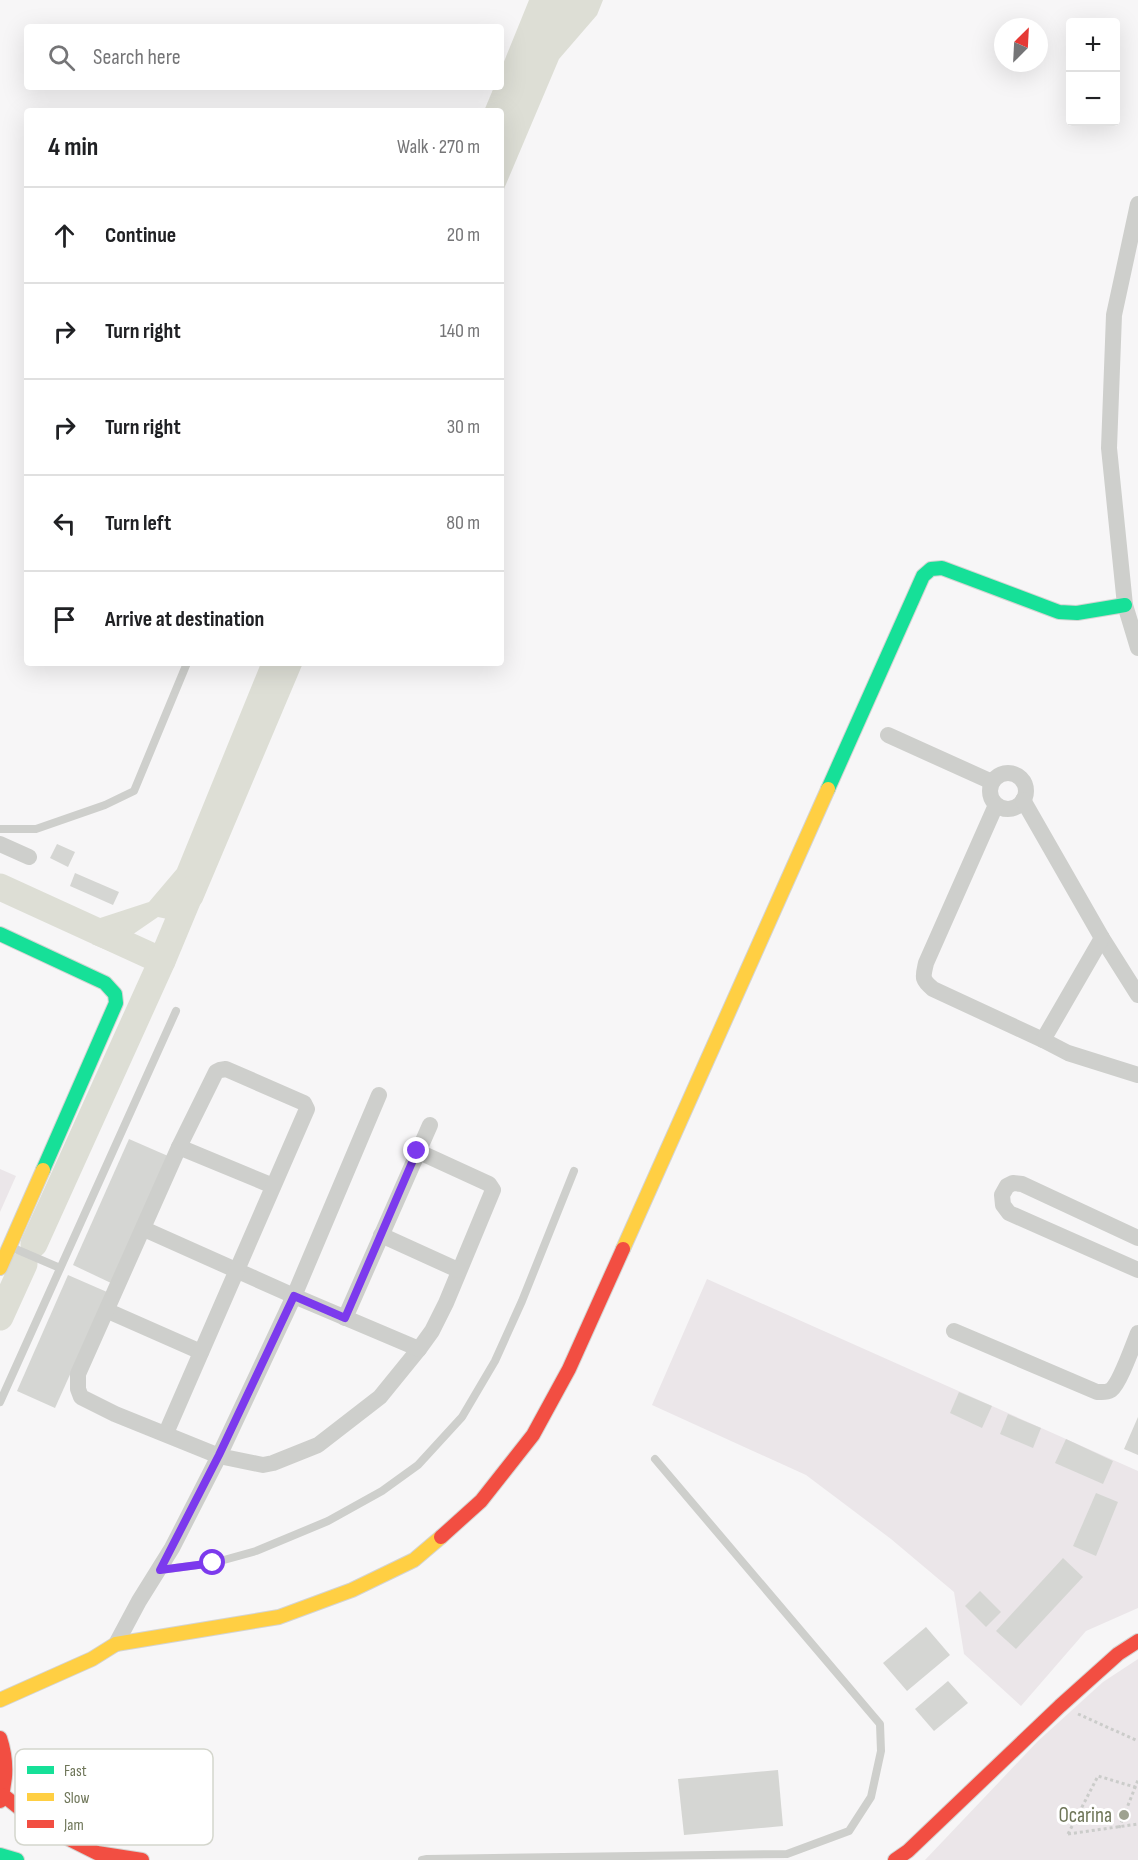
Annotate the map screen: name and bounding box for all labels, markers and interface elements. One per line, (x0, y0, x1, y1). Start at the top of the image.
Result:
north arrow (994, 18, 1048, 72)
map controls (1066, 18, 1120, 126)
button: + (1066, 18, 1120, 72)
search box (24, 24, 504, 90)
icon: search (45, 41, 78, 74)
text: Search here (93, 44, 180, 71)
button: − (1066, 72, 1120, 126)
text: 4 min (48, 132, 98, 163)
text: Walk · 270 m (397, 135, 480, 159)
icon: ahead (48, 219, 81, 252)
text: Continue (105, 222, 176, 249)
text: 20 m (447, 223, 480, 247)
icon: right (48, 315, 81, 348)
text: Turn right (105, 318, 181, 345)
text: 140 m (440, 319, 480, 343)
icon: right (48, 411, 81, 444)
text: Turn right (105, 414, 181, 441)
text: 30 m (447, 415, 480, 439)
icon: left (48, 507, 81, 540)
text: Turn left (105, 510, 171, 537)
text: 80 m (446, 511, 480, 535)
icon: arrive (48, 603, 81, 636)
text: Arrive at destination (105, 606, 264, 633)
route end (403, 1137, 429, 1163)
route start (199, 1549, 225, 1575)
legend (15, 1749, 213, 1845)
text: Fast (64, 1762, 87, 1781)
text: Slow (64, 1789, 89, 1808)
place label: Ocarina (1058, 1803, 1112, 1828)
marker: Ocarina (1117, 1808, 1131, 1822)
text: Jam (63, 1816, 84, 1835)

